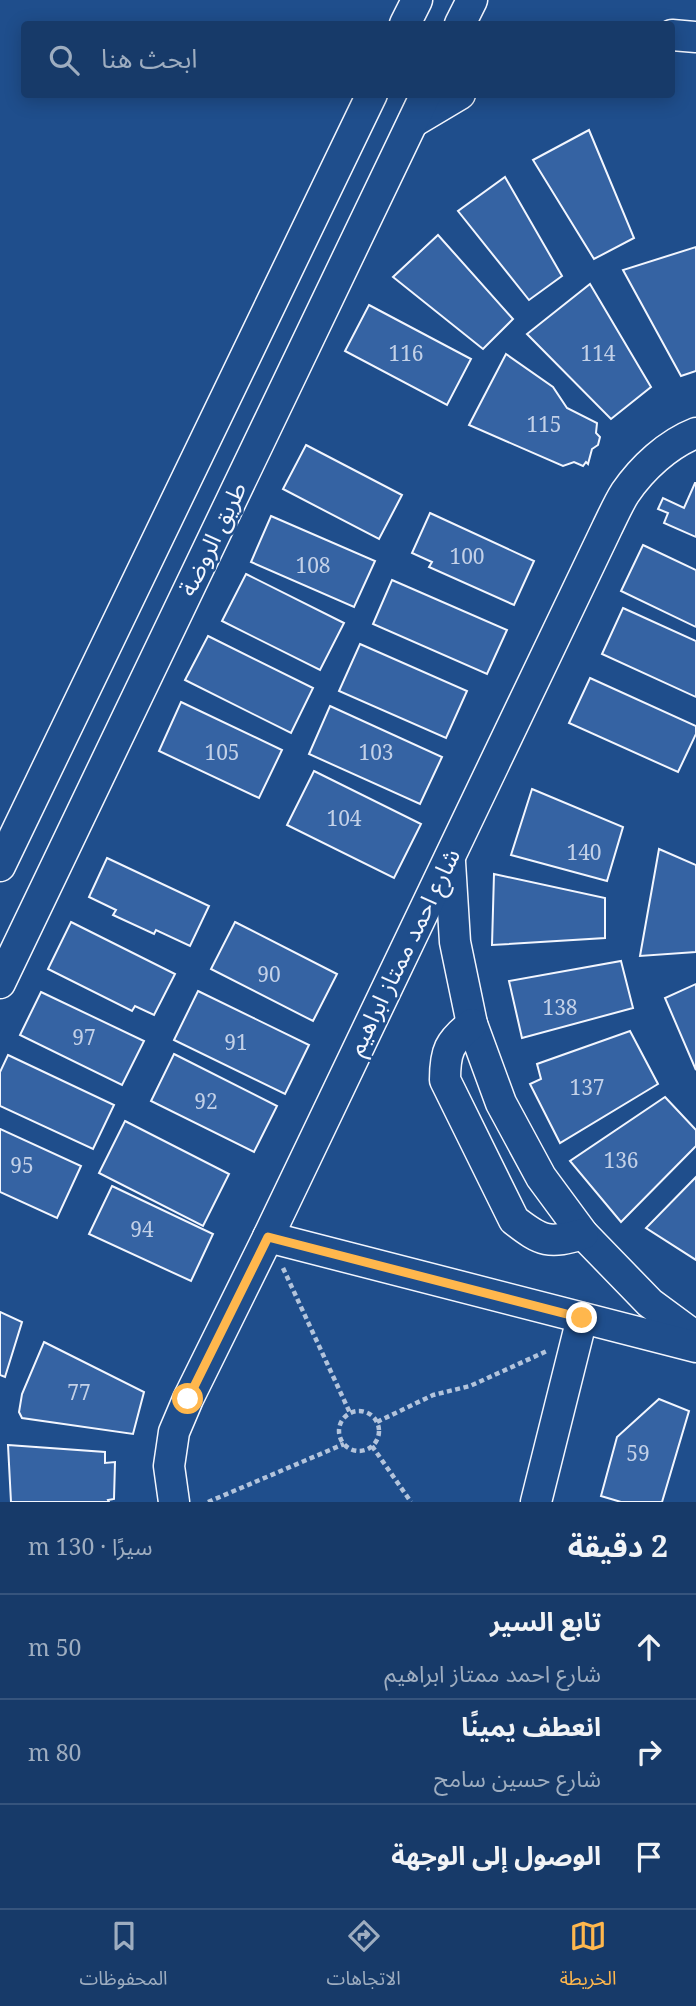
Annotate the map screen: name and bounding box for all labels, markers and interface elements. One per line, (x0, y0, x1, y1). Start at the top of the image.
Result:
search box (21, 21, 675, 98)
text: ابحث هنا (101, 40, 197, 76)
icon: search (45, 41, 83, 79)
house number: 116 (388, 339, 424, 367)
house number: 114 (580, 339, 616, 367)
house number: 115 (526, 410, 562, 438)
street label: طريق الروضة (170, 476, 254, 601)
house number: 100 (449, 542, 485, 570)
house number: 108 (295, 551, 331, 579)
house number: 105 (204, 738, 240, 766)
house number: 103 (358, 738, 394, 766)
house number: 104 (326, 804, 362, 832)
house number: 140 (566, 838, 602, 866)
street label: شارع احمد ممتاز ابراهيم (338, 842, 469, 1061)
house number: 90 (257, 960, 281, 988)
house number: 138 (542, 993, 578, 1021)
house number: 97 (72, 1023, 96, 1051)
house number: 91 (224, 1028, 248, 1056)
house number: 137 (569, 1073, 605, 1101)
house number: 92 (194, 1087, 218, 1115)
house number: 136 (603, 1146, 639, 1174)
house number: 95 (10, 1151, 34, 1179)
house number: 94 (130, 1215, 154, 1243)
route end (566, 1302, 597, 1333)
house number: 77 (67, 1378, 91, 1406)
route start (172, 1383, 203, 1414)
house number: 59 (626, 1439, 650, 1467)
text: 2 دقيقة (568, 1525, 668, 1566)
text: سيرًا · 130 m (28, 1530, 153, 1562)
text: تابع السير (490, 1603, 601, 1639)
icon: ahead (630, 1628, 668, 1666)
text: 50 m (28, 1631, 81, 1663)
text: شارع احمد ممتاز ابراهيم (384, 1657, 601, 1689)
text: انعطف يمينًا (461, 1708, 601, 1744)
icon: right (630, 1733, 668, 1771)
text: 80 m (28, 1736, 81, 1768)
text: شارع حسين سامح (434, 1762, 601, 1794)
text: الوصول إلى الوجهة (391, 1837, 601, 1873)
icon: arrive (630, 1838, 668, 1876)
tab: المحفوظات (79, 1917, 168, 1999)
tab: الاتجاهات (327, 1917, 401, 1999)
tab: الخريطة (560, 1917, 617, 1999)

